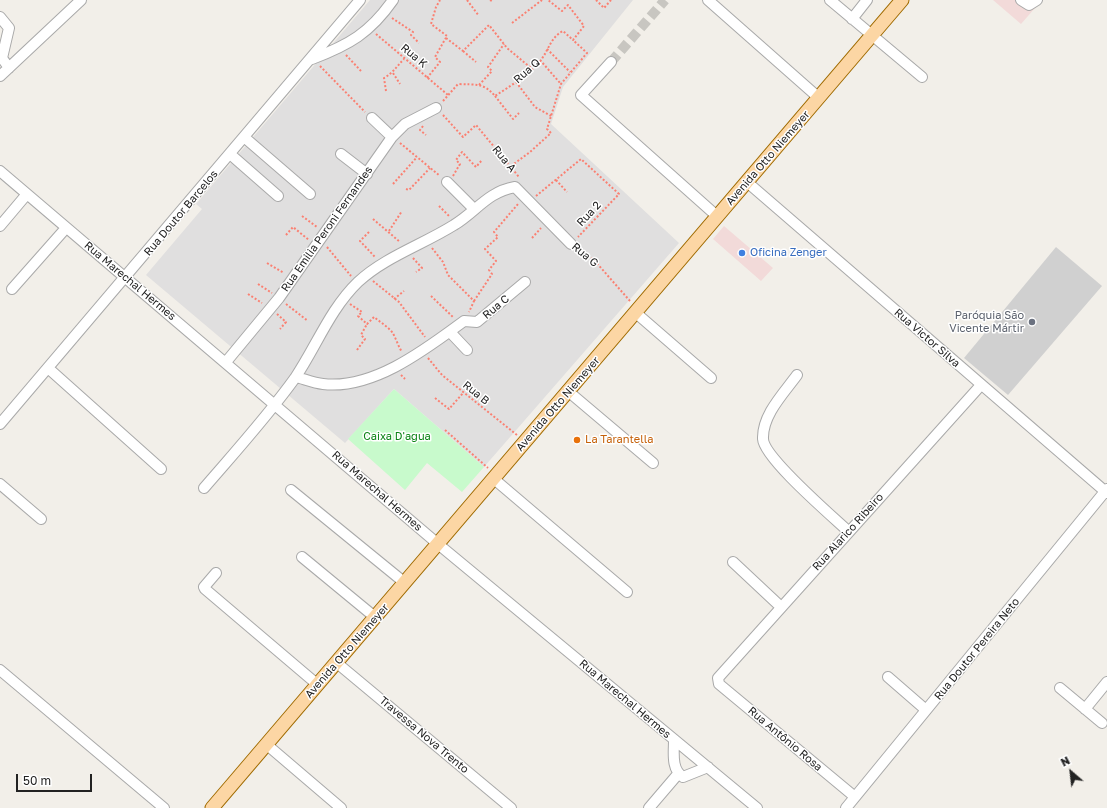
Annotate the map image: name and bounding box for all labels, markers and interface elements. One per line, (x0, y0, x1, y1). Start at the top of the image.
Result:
street label: Rua K (398, 41, 430, 71)
street label: Rua Q (511, 56, 543, 86)
street label: Avenida Otto Niemeyer (723, 108, 813, 208)
street label: Rua A (489, 143, 519, 175)
street label: Rua Emilia Peroni Fernandes (279, 164, 375, 294)
street label: Rua Doutor Barcelos (141, 167, 221, 259)
street label: Rua 2 (574, 199, 604, 229)
street label: Rua Marechal Hermes (82, 239, 178, 323)
street label: Rua G (569, 240, 601, 270)
place label: Oficina Zenger (750, 246, 827, 260)
marker: Oficina Zenger (737, 248, 747, 258)
street label: Rua C (480, 292, 512, 322)
street label: Rua Victor Silva (892, 306, 962, 370)
place label: Paróquia São Vicente Mártir (949, 309, 1024, 335)
marker: Paróquia São Vicente Mártir (1027, 317, 1037, 327)
street label: Avenida Otto Niemeyer (513, 354, 603, 454)
street label: Rua B (460, 378, 492, 408)
park label: Caixa D'agua (363, 430, 431, 444)
place label: La Tarantella (585, 433, 653, 447)
marker: La Tarantella (572, 435, 582, 445)
street label: Rua Marechal Hermes (329, 448, 425, 534)
street label: Rua Alarico Ribeiro (810, 491, 886, 573)
street label: Rua Doutor Pereira Neto (932, 595, 1022, 703)
street label: Avenida Otto Niemeyer (302, 601, 392, 701)
street label: Rua Marechal Hermes (577, 657, 673, 741)
street label: Travessa Nova Trento (377, 694, 471, 776)
street label: Rua Antônio Rosa (745, 704, 825, 774)
north arrow (1051, 752, 1091, 792)
text: N (1058, 753, 1072, 769)
scale bar (18, 766, 94, 792)
text: 50 m (23, 773, 51, 788)

